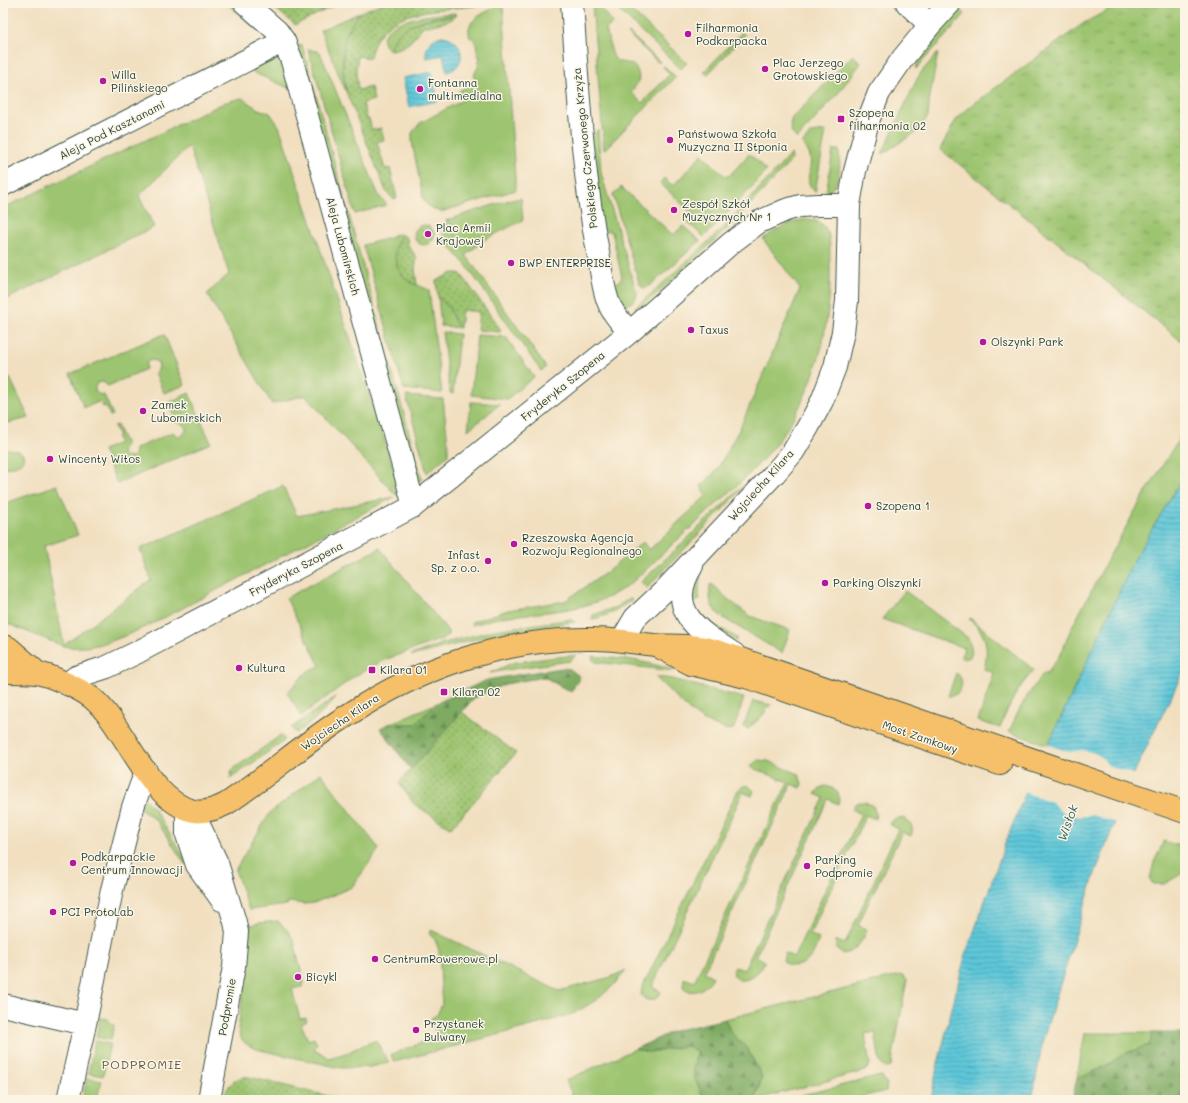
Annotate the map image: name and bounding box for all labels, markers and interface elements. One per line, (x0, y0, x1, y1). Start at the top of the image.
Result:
place label: Filharmonia Podkarpacka (696, 20, 767, 48)
marker: Filharmonia Podkarpacka (683, 29, 693, 39)
place label: Plac Jerzego Grotowskiego (773, 55, 848, 83)
marker: Plac Jerzego Grotowskiego (760, 64, 770, 74)
place label: Willa Pilińskiego (111, 67, 168, 95)
street label: Polskiego Czerwonego Krzyża (569, 67, 600, 229)
place label: Fontanna multimedialna (428, 75, 502, 103)
marker: Willa Pilińskiego (98, 76, 108, 86)
marker: Fontanna multimedialna (415, 84, 425, 94)
street label: Aleja Pod Kasztanami (56, 96, 167, 163)
place label: Szopena filharmonia 02 (849, 105, 926, 133)
marker: Szopena filharmonia 02 (836, 114, 846, 124)
place label: Państwowa Szkoła Muzyczna II Stponia (678, 126, 788, 154)
marker: Państwowa Szkoła Muzyczna II Stponia (665, 135, 675, 145)
street label: Aleja Lubomirskich (323, 195, 364, 297)
place label: Zespół Szkół Muzycznych Nr 1 (682, 196, 771, 224)
marker: Zespół Szkół Muzycznych Nr 1 (669, 205, 679, 215)
place label: Plac Armii Krajowej (436, 220, 491, 248)
marker: Plac Armii Krajowej (423, 229, 433, 239)
place label: BWP ENTERPRISE (519, 255, 611, 270)
marker: BWP ENTERPRISE (506, 258, 516, 268)
place label: Taxus (699, 322, 729, 337)
marker: Taxus (686, 325, 696, 335)
place label: Olszynki Park (991, 334, 1064, 349)
marker: Olszynki Park (978, 337, 988, 347)
street label: Fryderyka Szopena (518, 347, 608, 424)
place label: Zamek Lubomirskich (151, 397, 221, 425)
marker: Zamek Lubomirskich (138, 406, 148, 416)
street label: Wojciecha Kilara (724, 446, 797, 524)
place label: Wincenty Witos (58, 451, 140, 466)
marker: Wincenty Witos (45, 454, 55, 464)
place label: Szopena 1 (876, 498, 930, 513)
marker: Szopena 1 (863, 501, 873, 511)
place label: Rzeszowska Agencja Rozwoju Regionalnego (522, 530, 642, 558)
street label: Fryderyka Szopena (246, 537, 345, 600)
marker: Rzeszowska Agencja Rozwoju Regionalnego (509, 539, 519, 549)
place label: Infast Sp. z o.o. (431, 547, 480, 575)
marker: Infast Sp. z o.o. (483, 556, 493, 566)
place label: Parking Olszynki (833, 575, 921, 590)
marker: Parking Olszynki (820, 578, 830, 588)
place label: Kultura (247, 660, 286, 675)
place label: Kilara 01 (380, 662, 427, 677)
marker: Kultura (234, 663, 244, 673)
marker: Kilara 01 (367, 665, 377, 675)
place label: Kilara 02 (452, 684, 500, 699)
marker: Kilara 02 (439, 687, 449, 697)
street label: Wojciecha Kilara (298, 690, 382, 753)
street label: Most Zamkowy (881, 717, 960, 757)
water label: Wisłok (1053, 802, 1081, 843)
place label: Podkarpackie Centrum Innowacji (81, 849, 183, 877)
place label: Parking Podpromie (815, 852, 873, 880)
marker: Podkarpackie Centrum Innowacji (68, 858, 78, 868)
marker: Parking Podpromie (802, 861, 812, 871)
place label: PCI ProtoLab (61, 904, 134, 919)
marker: PCI ProtoLab (48, 907, 58, 917)
place label: CentrumRowerowe.pl (383, 951, 498, 966)
marker: CentrumRowerowe.pl (370, 954, 380, 964)
place label: Bicykl (306, 969, 337, 984)
marker: Bicykl (293, 972, 303, 982)
street label: Podpromie (214, 977, 239, 1037)
place label: Przystanek Bulwary (424, 1016, 484, 1044)
marker: Przystanek Bulwary (411, 1025, 421, 1035)
district label: PODPROMIE (102, 1056, 182, 1072)

